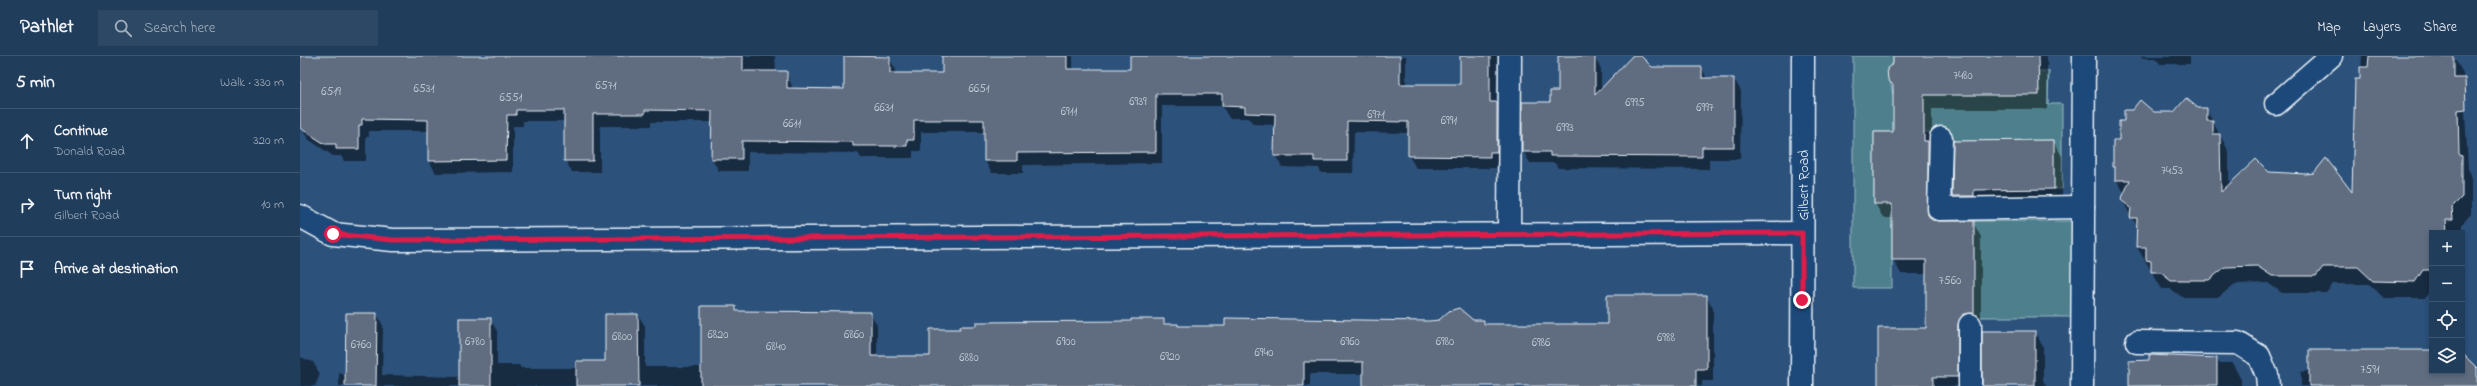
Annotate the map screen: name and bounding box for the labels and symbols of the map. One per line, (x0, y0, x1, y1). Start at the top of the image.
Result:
house number: 7480 (1953, 67, 1973, 85)
house number: 6571 (596, 77, 617, 95)
house number: 6531 (414, 80, 435, 98)
house number: 6651 (968, 80, 990, 98)
house number: 6519 (321, 83, 341, 101)
house number: 6551 (500, 89, 523, 107)
house number: 6939 (1129, 93, 1147, 111)
house number: 6995 (1625, 94, 1645, 112)
house number: 6631 (874, 99, 894, 117)
house number: 6997 (1696, 99, 1714, 117)
house number: 6911 (1061, 103, 1077, 121)
house number: 6971 (1367, 106, 1385, 124)
house number: 6991 (1441, 112, 1457, 130)
house number: 6611 (783, 115, 801, 133)
house number: 6993 (1556, 119, 1574, 137)
street label: Gilbert Road (1794, 150, 1815, 220)
house number: 7453 (2161, 162, 2183, 180)
route start (324, 225, 342, 243)
house number: 7560 (1939, 272, 1961, 290)
route end (1793, 291, 1811, 309)
house number: 6820 (708, 326, 728, 344)
house number: 6860 (844, 326, 864, 344)
house number: 6800 (612, 328, 632, 346)
house number: 6988 (1657, 329, 1675, 347)
house number: 6780 (465, 333, 485, 351)
house number: 6900 (1056, 333, 1076, 351)
house number: 6960 (1340, 333, 1360, 351)
house number: 6980 (1436, 333, 1454, 351)
house number: 6986 (1532, 334, 1551, 352)
house number: 6760 (351, 336, 371, 354)
house number: 6840 (766, 338, 786, 356)
house number: 6940 (1254, 344, 1274, 362)
house number: 6920 (1160, 348, 1180, 366)
house number: 6880 (959, 349, 979, 367)
house number: 7591 (2360, 361, 2380, 379)

